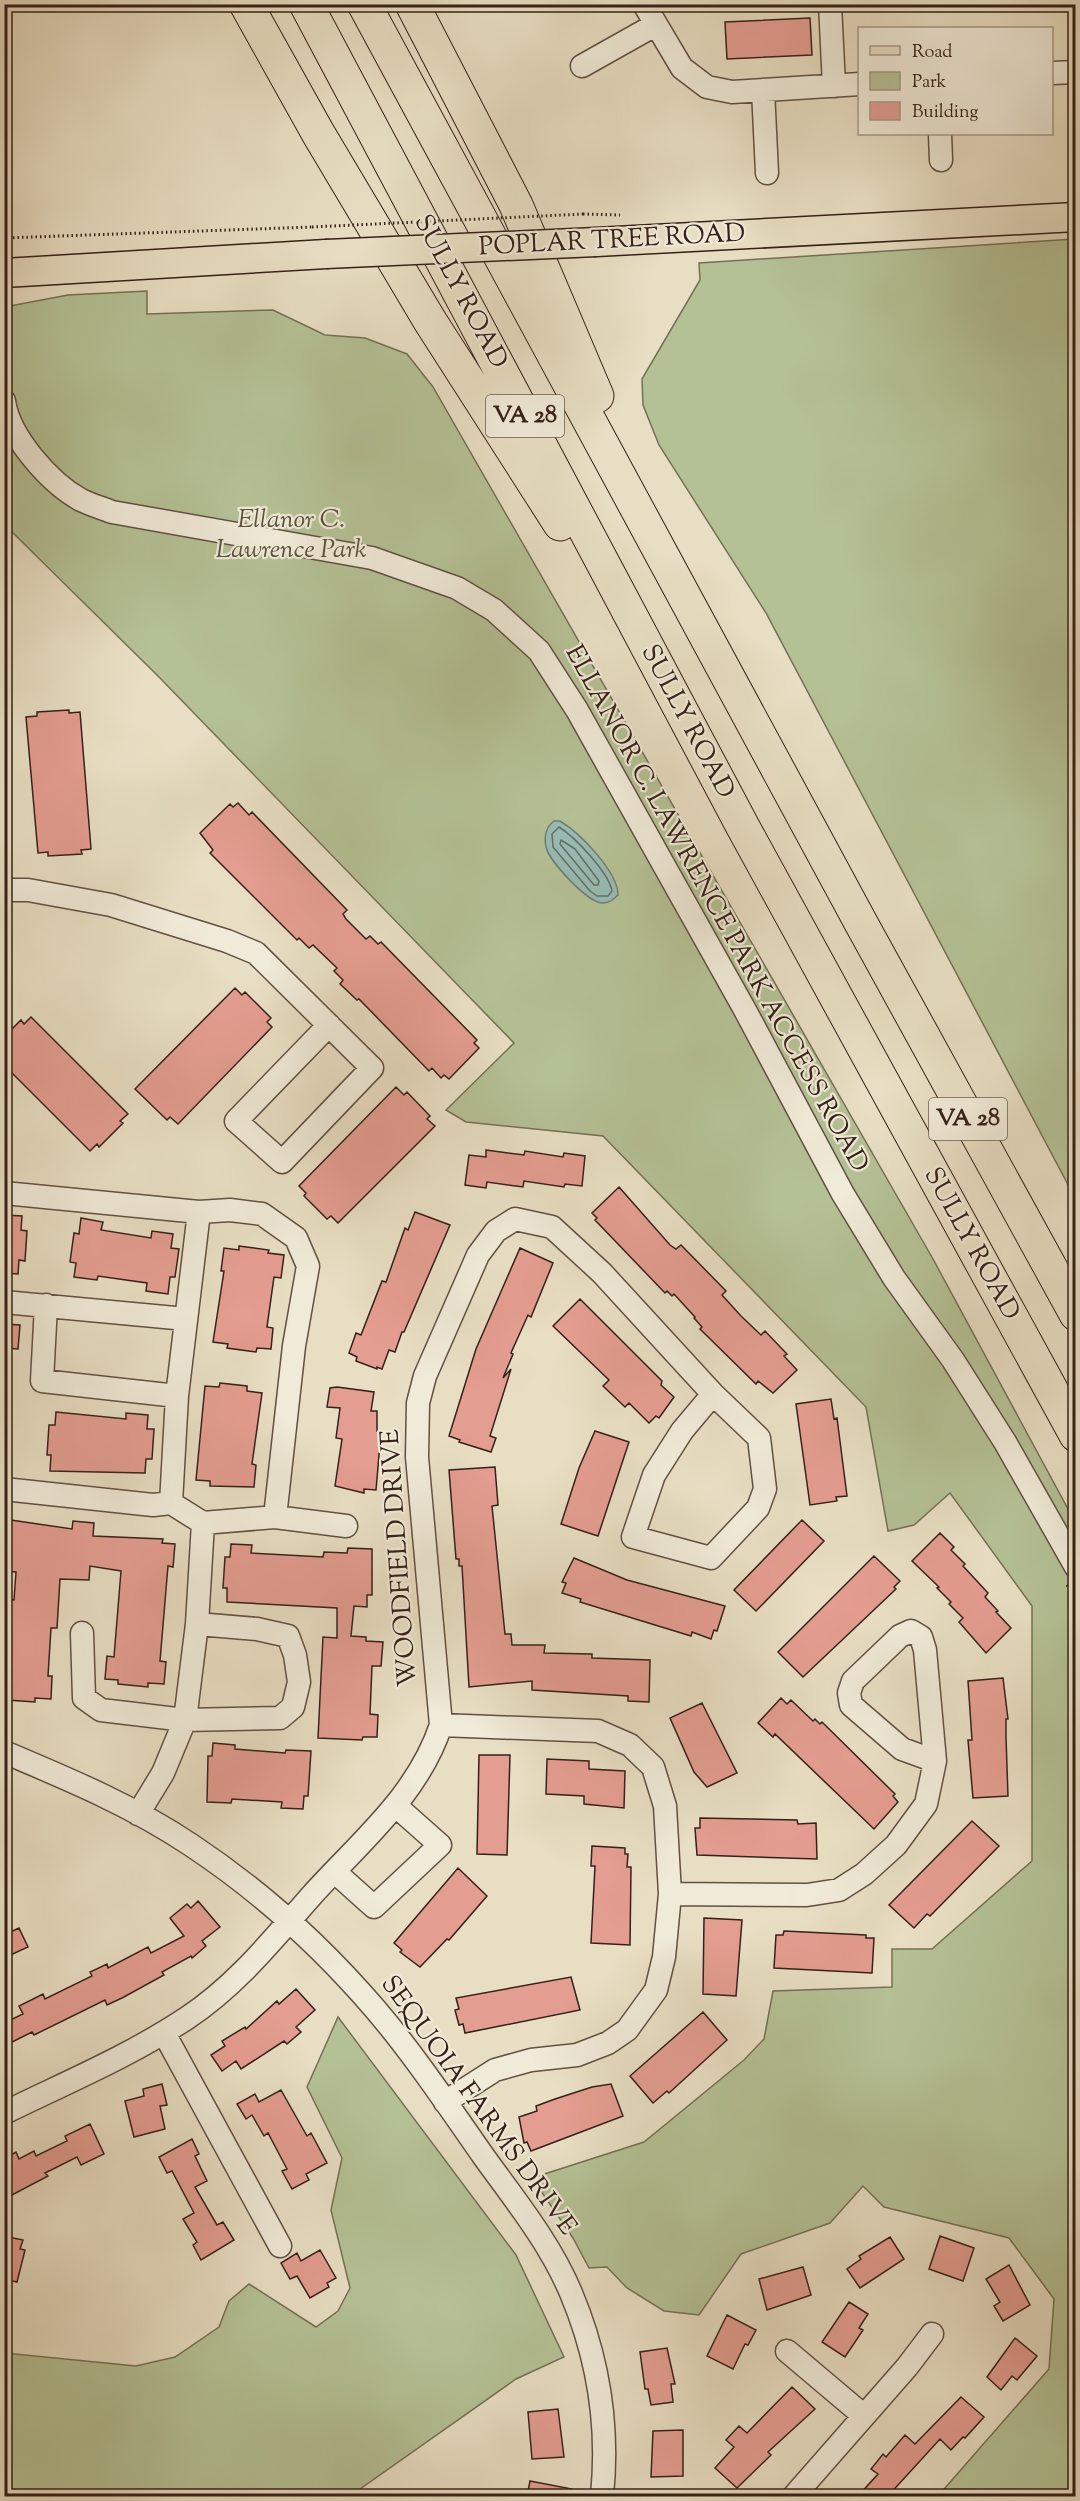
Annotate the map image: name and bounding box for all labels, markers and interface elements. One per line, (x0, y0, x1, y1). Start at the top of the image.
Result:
legend (858, 27, 1053, 135)
text: Road (912, 40, 952, 66)
text: Park (912, 70, 947, 96)
text: Building (912, 100, 978, 126)
street label: SULLY ROAD (404, 208, 516, 376)
street label: POPLAR TREE ROAD (478, 216, 746, 266)
road number: VA 28 (486, 395, 564, 437)
park label: Ellanor C. Lawrence Park (216, 502, 367, 569)
street label: SULLY ROAD (631, 638, 743, 806)
street label: ELLANOR C. LAWRENCE PARK ACCESS ROAD (555, 639, 877, 1179)
road number: VA 28 (929, 1098, 1007, 1140)
street label: SULLY ROAD (914, 1161, 1028, 1327)
street label: WOODFIELD DRIVE (373, 1428, 427, 1688)
street label: SEQUOIA FARMS DRIVE (371, 1968, 585, 2244)

